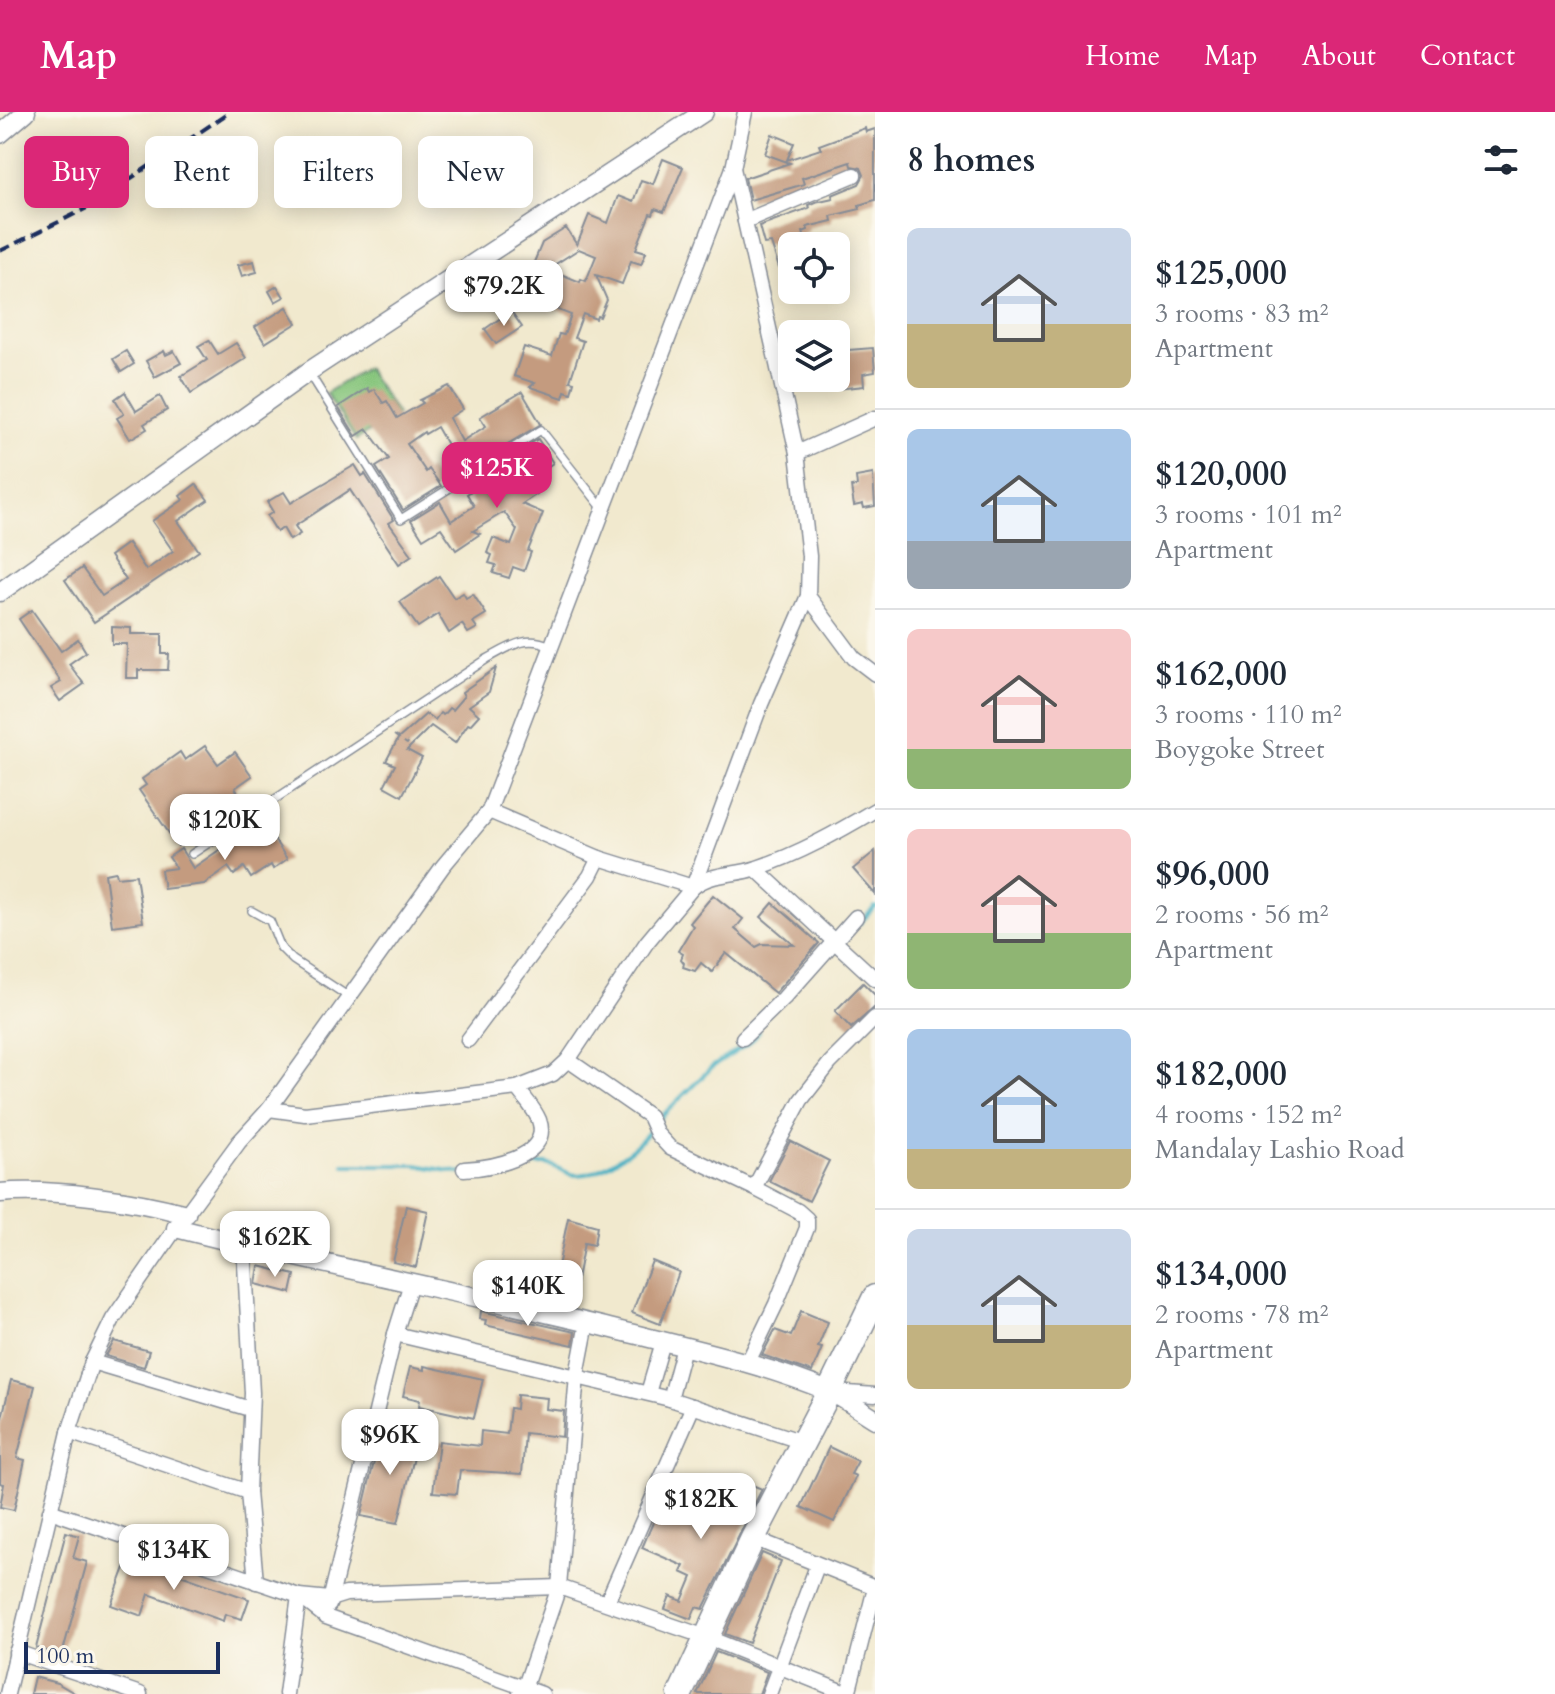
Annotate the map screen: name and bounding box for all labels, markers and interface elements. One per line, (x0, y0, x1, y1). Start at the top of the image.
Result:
text: Map (40, 30, 117, 82)
text: Home (1085, 37, 1160, 75)
text: Map (1204, 37, 1258, 75)
text: About (1302, 37, 1376, 75)
text: Contact (1420, 37, 1515, 75)
chip: Buy (24, 136, 129, 208)
chip: Rent (145, 136, 258, 208)
chip: Filters (274, 136, 402, 208)
chip: New (418, 136, 533, 208)
text: 8 homes (907, 137, 1035, 183)
icon: filters (1479, 138, 1523, 182)
map controls (778, 232, 850, 392)
button: locate (778, 232, 850, 304)
text: $125,000 (1155, 250, 1287, 296)
pin: $79.2K (439, 260, 569, 328)
icon: home (971, 260, 1067, 356)
text: $79.2K (463, 268, 545, 303)
text: 3 rooms · 83 m² (1155, 296, 1328, 331)
button: layers (778, 320, 850, 392)
text: Apartment (1155, 331, 1273, 366)
pin: $125K (441, 442, 553, 510)
text: $125K (460, 450, 534, 485)
text: $120,000 (1155, 451, 1287, 497)
icon: home (971, 461, 1067, 557)
text: 3 rooms · 101 m² (1155, 497, 1342, 532)
text: Apartment (1155, 532, 1273, 567)
text: $162,000 (1155, 651, 1287, 697)
icon: home (971, 661, 1067, 757)
text: 3 rooms · 110 m² (1155, 697, 1342, 732)
text: Boygoke Street (1155, 732, 1324, 767)
pin: $120K (169, 794, 281, 862)
text: $120K (188, 802, 262, 837)
text: $96,000 (1155, 851, 1269, 897)
icon: home (971, 861, 1067, 957)
text: 2 rooms · 56 m² (1155, 897, 1328, 932)
text: Apartment (1155, 932, 1273, 967)
text: $182,000 (1155, 1051, 1287, 1097)
icon: home (971, 1061, 1067, 1157)
text: 4 rooms · 152 m² (1155, 1097, 1342, 1132)
text: Mandalay Lashio Road (1155, 1132, 1405, 1167)
pin: $162K (219, 1211, 331, 1279)
text: $162K (238, 1219, 312, 1254)
text: $134,000 (1155, 1251, 1287, 1297)
pin: $140K (472, 1260, 584, 1328)
icon: home (971, 1261, 1067, 1357)
text: $140K (491, 1268, 565, 1303)
text: 2 rooms · 78 m² (1155, 1297, 1328, 1332)
text: Apartment (1155, 1332, 1273, 1367)
pin: $96K (343, 1409, 437, 1477)
text: $96K (359, 1417, 421, 1452)
pin: $182K (645, 1473, 757, 1541)
text: $182K (664, 1481, 738, 1516)
pin: $134K (118, 1524, 230, 1592)
text: $134K (137, 1532, 211, 1567)
scale bar (24, 1638, 220, 1674)
text: 100 m (36, 1641, 94, 1671)

